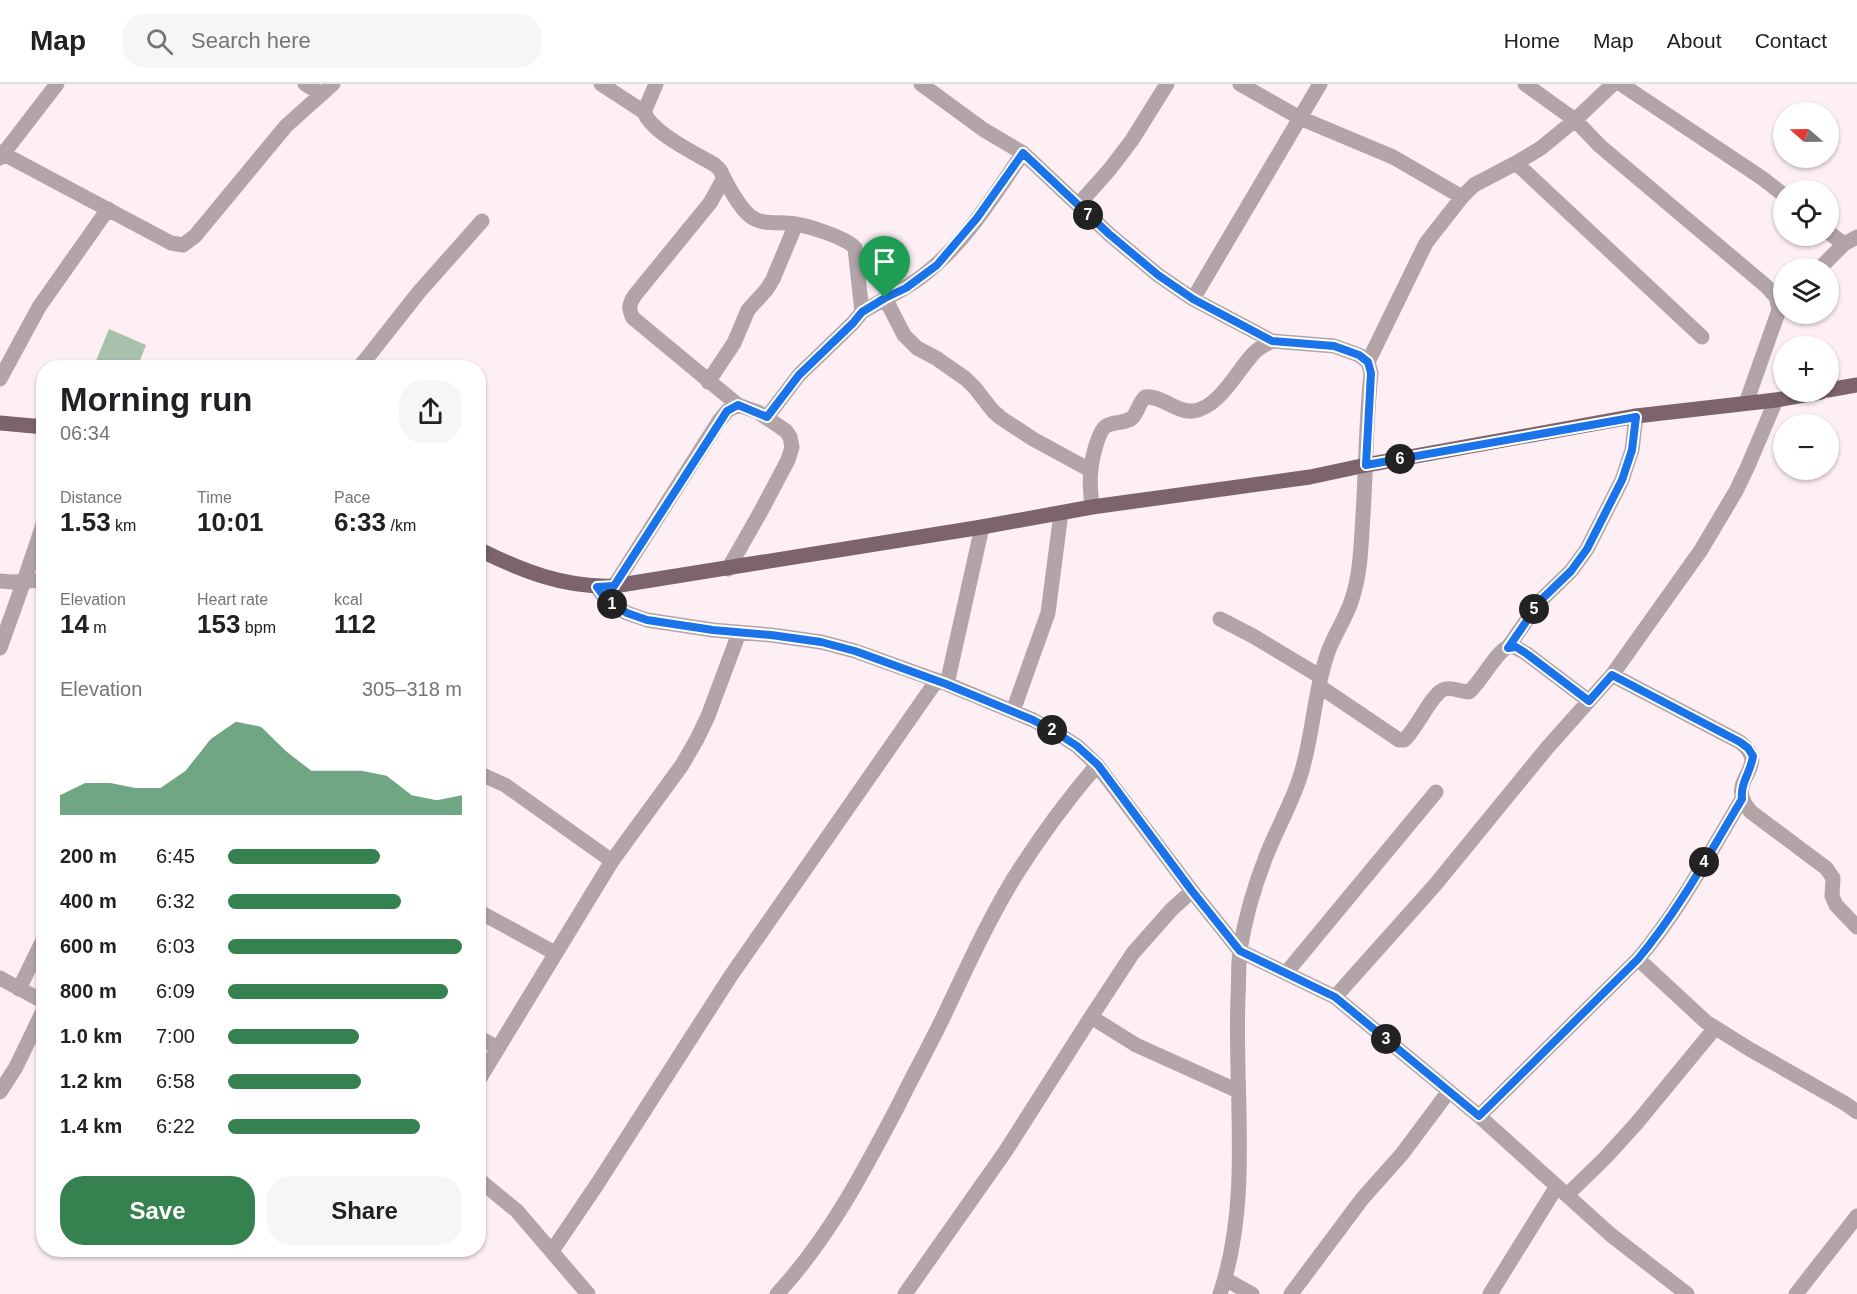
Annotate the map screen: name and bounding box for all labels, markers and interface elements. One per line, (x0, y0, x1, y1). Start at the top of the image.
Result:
search box (122, 14, 542, 68)
text: Map (30, 25, 86, 56)
icon: search (143, 25, 176, 58)
text: Search here (191, 28, 311, 53)
text: Home (1504, 29, 1560, 52)
text: Map (1593, 29, 1634, 52)
text: About (1667, 29, 1722, 52)
text: Contact (1755, 29, 1827, 52)
north arrow (1773, 102, 1839, 168)
map controls (1773, 102, 1839, 480)
button: locate (1773, 180, 1839, 246)
pin: 7 (1073, 200, 1103, 230)
text: 7 (1084, 206, 1092, 223)
pin (859, 236, 910, 298)
icon: arrive (868, 245, 901, 278)
button: layers (1773, 258, 1839, 324)
button: + (1773, 336, 1839, 402)
button: share (399, 380, 462, 443)
text: Morning run (60, 381, 252, 418)
button: − (1773, 414, 1839, 480)
text: 06:34 (60, 422, 110, 444)
pin: 6 (1385, 444, 1415, 474)
text: 6 (1396, 450, 1404, 467)
text: Distance (60, 489, 122, 506)
text: Time (197, 489, 232, 506)
text: Pace (334, 489, 370, 506)
text: 1.53 (60, 507, 111, 537)
text: 10:01 (197, 507, 264, 537)
text: 6:33 (334, 507, 386, 537)
text: km (111, 517, 136, 534)
text: /km (386, 517, 416, 534)
pin: 1 (597, 589, 627, 619)
text: Elevation (60, 591, 126, 608)
text: Heart rate (197, 591, 268, 608)
text: kcal (334, 591, 362, 608)
pin: 5 (1519, 594, 1549, 624)
text: 1 (608, 595, 616, 612)
text: 5 (1530, 600, 1538, 617)
text: 14 (60, 609, 89, 639)
text: 153 (197, 609, 240, 639)
text: 112 (334, 609, 376, 639)
text: m (89, 619, 107, 636)
text: bpm (240, 619, 276, 636)
text: Elevation (60, 678, 142, 700)
text: 305–318 m (362, 678, 462, 700)
pin: 2 (1037, 715, 1067, 745)
text: 2 (1048, 721, 1056, 738)
text: 200 m (60, 845, 117, 867)
text: 6:45 (156, 845, 195, 867)
pin: 4 (1689, 847, 1719, 877)
text: 4 (1700, 853, 1708, 870)
text: 400 m (60, 890, 117, 912)
text: 6:32 (156, 890, 195, 912)
text: 600 m (60, 935, 117, 957)
text: 6:03 (156, 935, 195, 957)
text: 800 m (60, 980, 117, 1002)
text: 6:09 (156, 980, 195, 1002)
pin: 3 (1371, 1024, 1401, 1054)
text: 1.0 km (60, 1025, 122, 1047)
text: 7:00 (156, 1025, 195, 1047)
text: 3 (1382, 1030, 1390, 1047)
text: 1.2 km (60, 1070, 122, 1092)
text: 6:58 (156, 1070, 195, 1092)
text: 1.4 km (60, 1115, 122, 1137)
text: 6:22 (156, 1115, 195, 1137)
button: Save (60, 1176, 255, 1245)
button: Share (267, 1176, 462, 1245)

